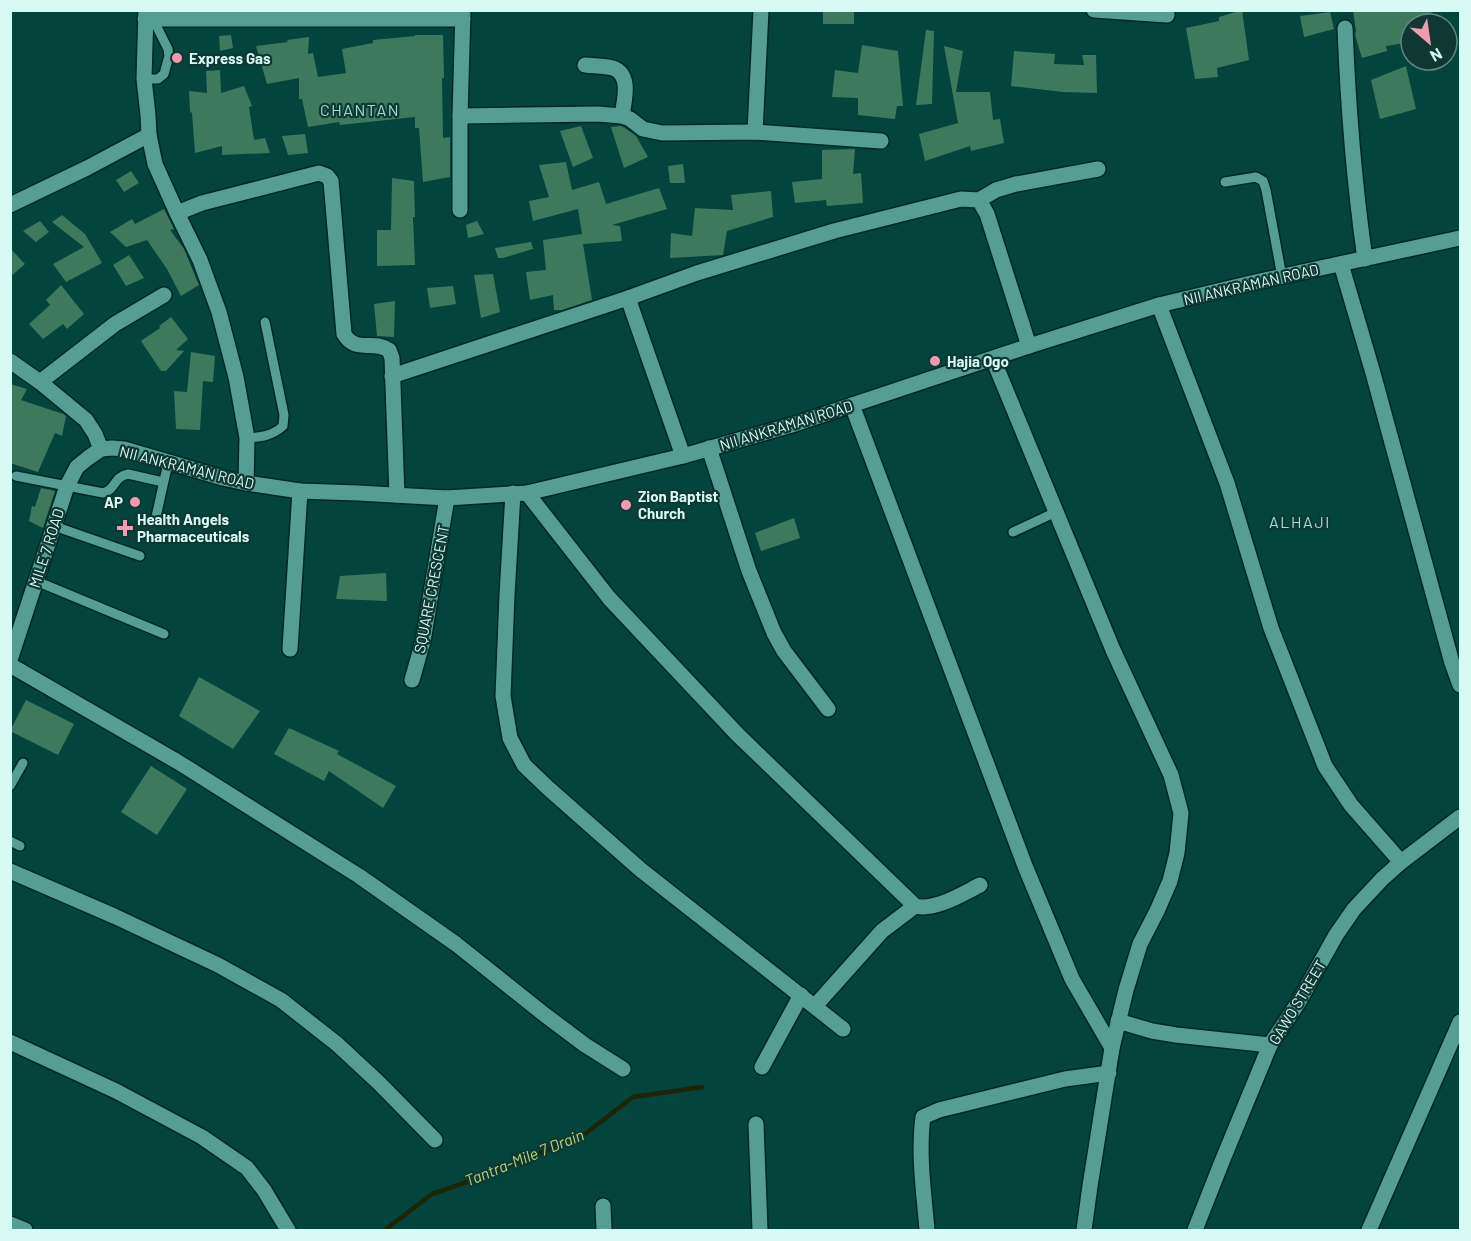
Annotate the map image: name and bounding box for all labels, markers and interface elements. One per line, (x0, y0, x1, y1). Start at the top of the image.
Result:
north arrow (1399, 12, 1459, 72)
text: N (1427, 45, 1446, 66)
place label: Express Gas (189, 49, 271, 67)
marker: Express Gas (170, 51, 184, 65)
district label: CHANTAN (320, 100, 400, 119)
street label: NII ANKRAMAN ROAD (1182, 260, 1320, 308)
place label: Hajia Ogo (947, 352, 1009, 370)
marker: Hajia Ogo (928, 354, 942, 368)
street label: NII ANKRAMAN ROAD (717, 396, 855, 454)
street label: NII ANKRAMAN ROAD (118, 442, 256, 492)
place label: Zion Baptist Church (638, 487, 718, 522)
place label: AP (104, 493, 123, 511)
marker: AP (128, 495, 142, 509)
marker: Zion Baptist Church (619, 498, 633, 512)
street label: MILE 7 ROAD (25, 506, 67, 590)
place label: Health Angels Pharmaceuticals (137, 510, 250, 545)
district label: ALHAJI (1269, 512, 1331, 531)
marker: Health Angels Pharmaceuticals (118, 521, 132, 535)
street label: SQUARE CRESCENT (410, 523, 452, 655)
street label: GAWO STREET (1265, 956, 1329, 1048)
water label: Tantra-Mile 7 Drain (462, 1124, 586, 1190)

